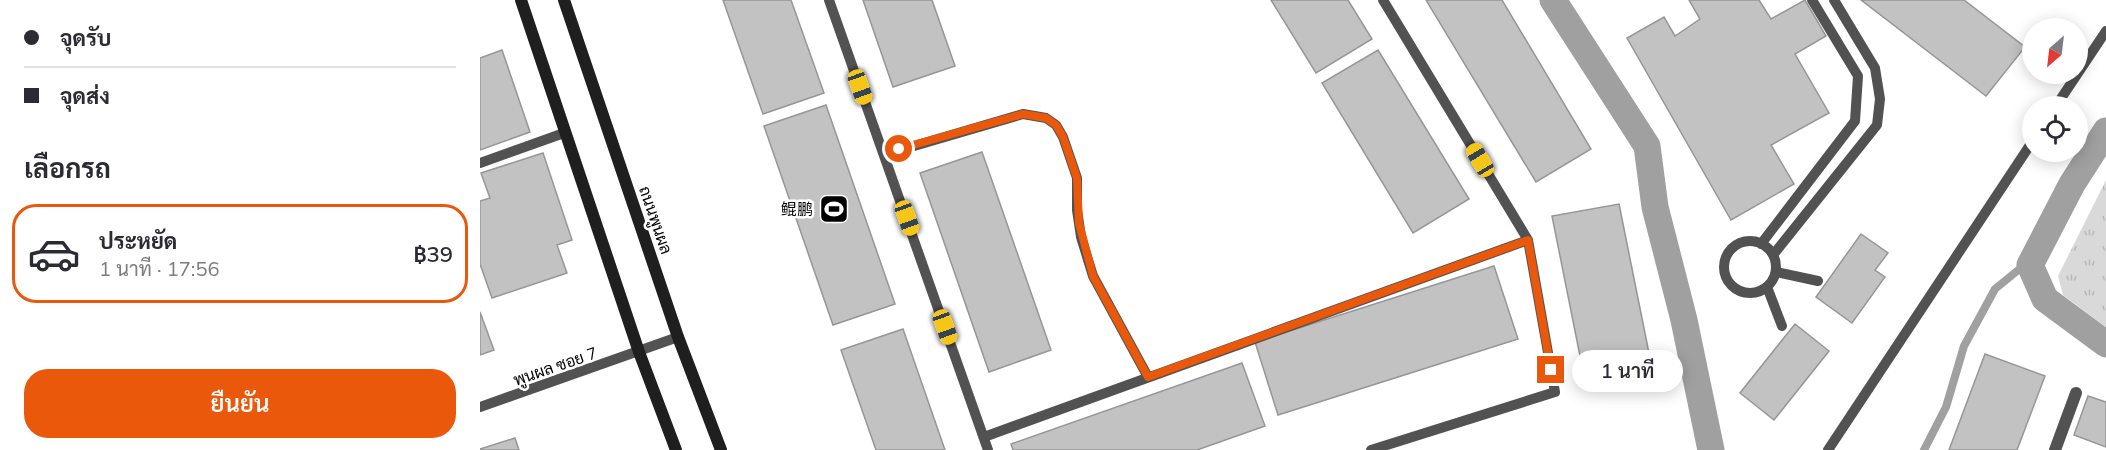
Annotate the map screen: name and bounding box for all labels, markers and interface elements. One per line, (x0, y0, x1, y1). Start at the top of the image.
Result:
north arrow (2022, 18, 2088, 84)
map controls (2022, 18, 2088, 162)
text: จุดรับ (60, 24, 111, 52)
car (845, 67, 875, 107)
text: จุดส่ง (60, 82, 110, 110)
button: locate (2022, 96, 2088, 162)
route start (885, 135, 912, 162)
car (1463, 140, 1497, 180)
text: เลือกรถ (24, 151, 111, 185)
street label: ถนนพูนผล (633, 183, 677, 257)
sports icon: 鲲鹏 (818, 193, 850, 225)
car (892, 198, 922, 238)
place label: 鲲鹏 (781, 199, 813, 219)
icon: car (27, 227, 81, 281)
text: ประหยัด (99, 227, 177, 255)
text: ฿39 (413, 240, 453, 268)
text: 1 นาที · 17:56 (99, 256, 219, 281)
car (930, 307, 960, 347)
street label: พูนผล ซอย 7 (510, 342, 600, 392)
callout: 1 นาที (1572, 349, 1683, 391)
route end (1537, 356, 1564, 383)
text: 1 นาที (1601, 358, 1654, 383)
button: ยืนยัน (24, 369, 456, 438)

